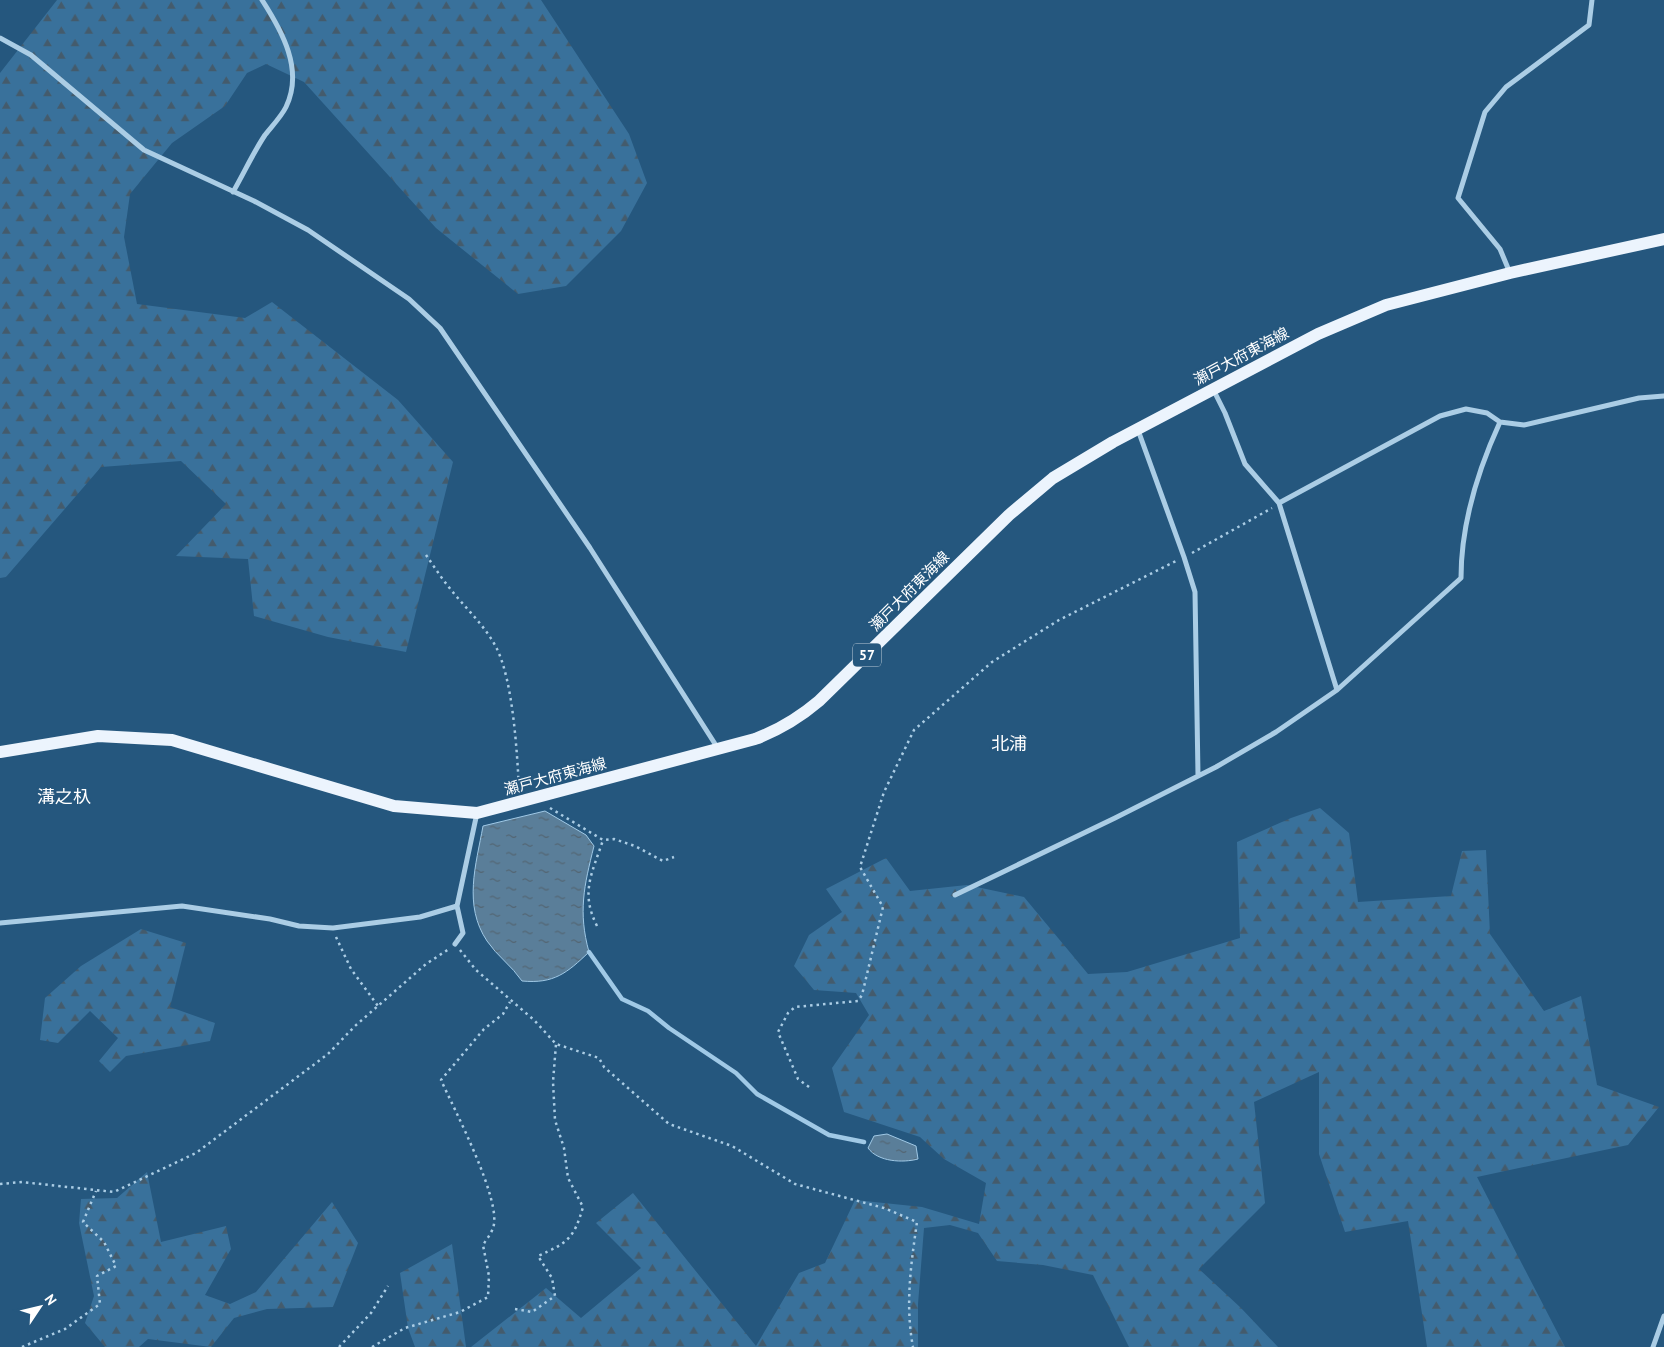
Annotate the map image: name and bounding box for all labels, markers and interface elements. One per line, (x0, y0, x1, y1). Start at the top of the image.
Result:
street label: 瀬戸大府東海線 (1190, 323, 1292, 389)
street label: 瀬戸大府東海線 (865, 547, 953, 635)
road number: 57 (853, 644, 881, 666)
district label: 北浦 (991, 732, 1027, 755)
street label: 瀬戸大府東海線 (502, 753, 608, 799)
district label: 溝之杁 (37, 785, 91, 808)
north arrow (15, 1282, 65, 1332)
text: N (41, 1291, 61, 1308)

